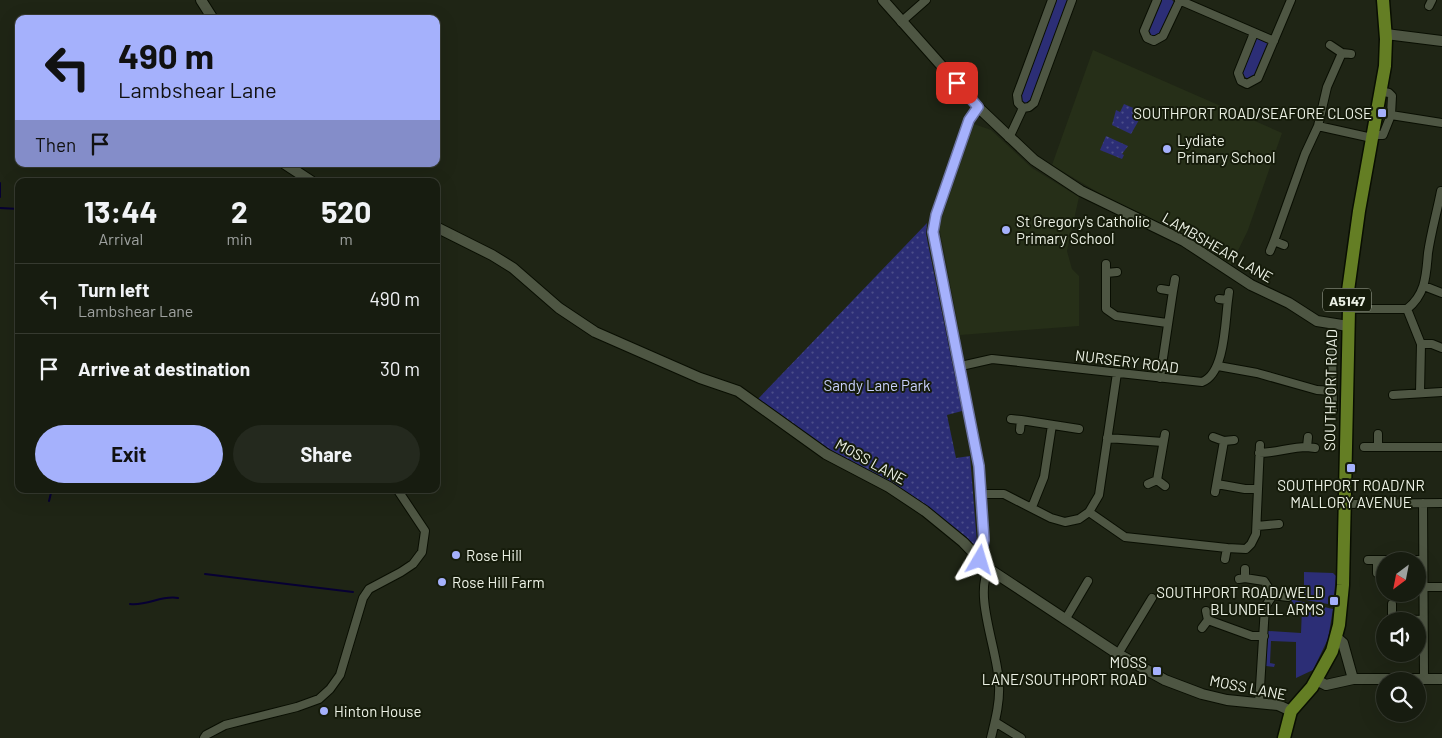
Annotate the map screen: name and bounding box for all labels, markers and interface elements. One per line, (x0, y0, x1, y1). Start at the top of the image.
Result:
text: 490 m (118, 34, 214, 76)
icon: left (35, 35, 100, 100)
pin (936, 62, 978, 104)
icon: arrive (943, 69, 971, 97)
text: Lambshear Lane (118, 76, 277, 102)
place label: SOUTHPORT ROAD/SEAFORE CLOSE (1133, 104, 1372, 122)
marker: SOUTHPORT ROAD/SEAFORE CLOSE (1376, 107, 1388, 119)
icon: arrive (86, 130, 114, 158)
place label: Lydiate Primary School (1177, 131, 1275, 166)
text: Then (35, 133, 76, 156)
marker: Lydiate Primary School (1161, 143, 1173, 155)
text: 13:44 (84, 193, 158, 229)
text: 2 (231, 193, 248, 229)
text: 520 (321, 193, 371, 229)
street label: LAMBSHEAR LANE (1160, 208, 1276, 286)
place label: St Gregory's Catholic Primary School (1016, 212, 1150, 247)
marker: St Gregory's Catholic Primary School (1000, 224, 1012, 236)
text: Arrival (98, 229, 143, 248)
text: min (227, 229, 252, 248)
text: m (340, 229, 353, 248)
text: Turn left (78, 278, 149, 301)
icon: left (35, 285, 63, 313)
text: 490 m (369, 287, 420, 310)
road number: A5147 (1323, 288, 1371, 312)
text: Lambshear Lane (78, 301, 193, 320)
street label: SOUTHPORT ROAD (1320, 329, 1340, 451)
street label: NURSERY ROAD (1074, 346, 1180, 376)
icon: arrive (35, 355, 63, 383)
text: Arrive at destination (78, 357, 250, 380)
text: 30 m (380, 357, 420, 380)
park label: Sandy Lane Park (823, 376, 931, 394)
button: Exit (35, 425, 223, 483)
button: Share (233, 425, 420, 483)
street label: MOSS LANE (833, 434, 909, 488)
marker: SOUTHPORT ROAD/NR MALLORY AVENUE (1345, 462, 1357, 474)
place label: SOUTHPORT ROAD/NR MALLORY AVENUE (1277, 476, 1425, 511)
position arrow (953, 533, 1005, 585)
place label: Rose Hill (466, 546, 522, 564)
marker: Rose Hill (450, 549, 462, 561)
north arrow (1376, 552, 1426, 602)
map controls (1376, 552, 1426, 722)
place label: Rose Hill Farm (452, 573, 545, 591)
marker: Rose Hill Farm (436, 576, 448, 588)
place label: SOUTHPORT ROAD/WELD BLUNDELL ARMS (1156, 583, 1324, 618)
marker: SOUTHPORT ROAD/WELD BLUNDELL ARMS (1328, 595, 1340, 607)
button: sound (1376, 612, 1426, 662)
place label: MOSS LANE/SOUTHPORT ROAD (982, 653, 1147, 688)
marker: MOSS LANE/SOUTHPORT ROAD (1151, 665, 1163, 677)
street label: MOSS LANE (1208, 671, 1288, 703)
button: search (1376, 672, 1426, 722)
place label: Hinton House (334, 702, 421, 720)
marker: Hinton House (318, 705, 330, 717)

